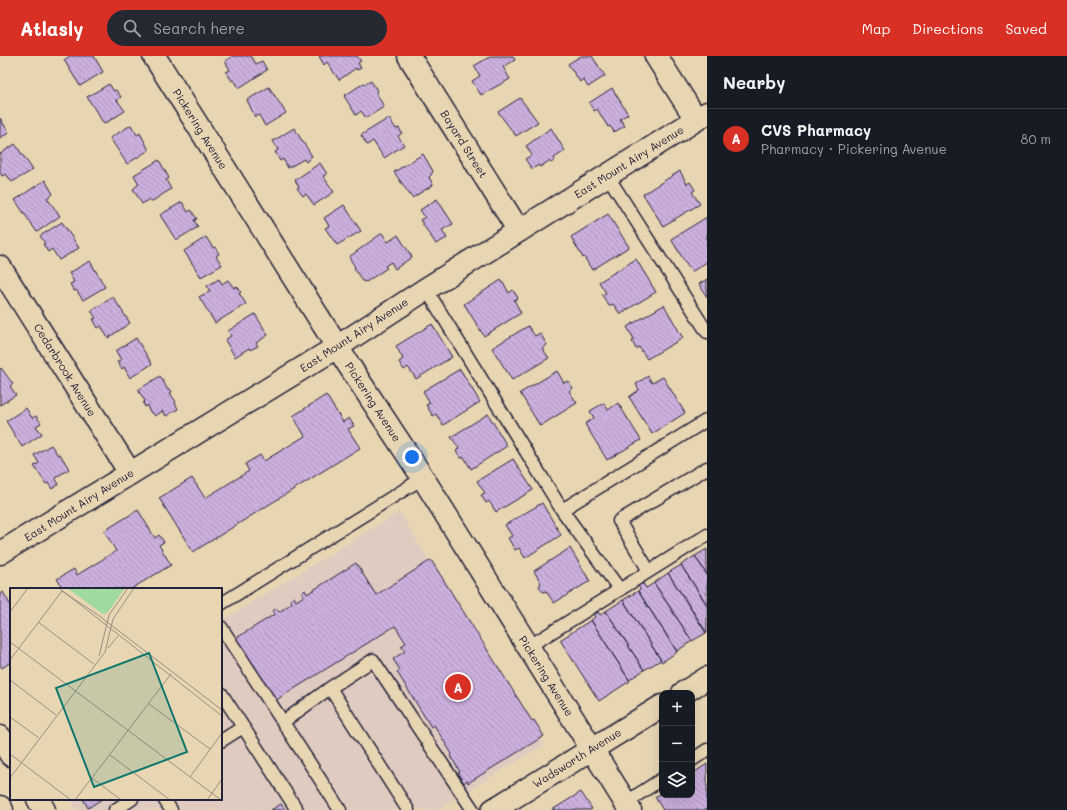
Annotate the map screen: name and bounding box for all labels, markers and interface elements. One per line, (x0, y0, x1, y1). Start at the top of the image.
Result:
search box (107, 10, 387, 46)
text: Atlasly (20, 16, 83, 41)
icon: search (121, 17, 143, 39)
text: Search here (153, 18, 245, 38)
text: Map (862, 19, 890, 38)
text: Directions (912, 19, 983, 38)
text: Saved (1005, 19, 1047, 38)
text: Nearby (723, 71, 785, 93)
street label: Pickering Avenue (170, 86, 231, 172)
street label: Bayard Street (438, 107, 491, 181)
text: CVS Pharmacy (761, 120, 871, 140)
street label: East Mount Airy Avenue (571, 122, 686, 201)
text: A (731, 130, 741, 147)
text: 80 m (1021, 130, 1051, 147)
text: Pharmacy · Pickering Avenue (761, 140, 947, 157)
street label: East Mount Airy Avenue (297, 294, 411, 375)
street label: Cedarbrook Avenue (31, 320, 100, 419)
street label: Pickering Avenue (342, 359, 405, 445)
your location (402, 447, 422, 467)
street label: East Mount Airy Avenue (21, 465, 136, 544)
inset map (10, 588, 222, 800)
street label: Pickering Avenue (516, 633, 577, 719)
pin: A (445, 672, 471, 702)
map controls (659, 690, 695, 798)
button: + (659, 690, 695, 726)
street label: Wadsworth Avenue (529, 724, 624, 791)
button: − (659, 726, 695, 762)
button: layers (659, 762, 695, 798)

